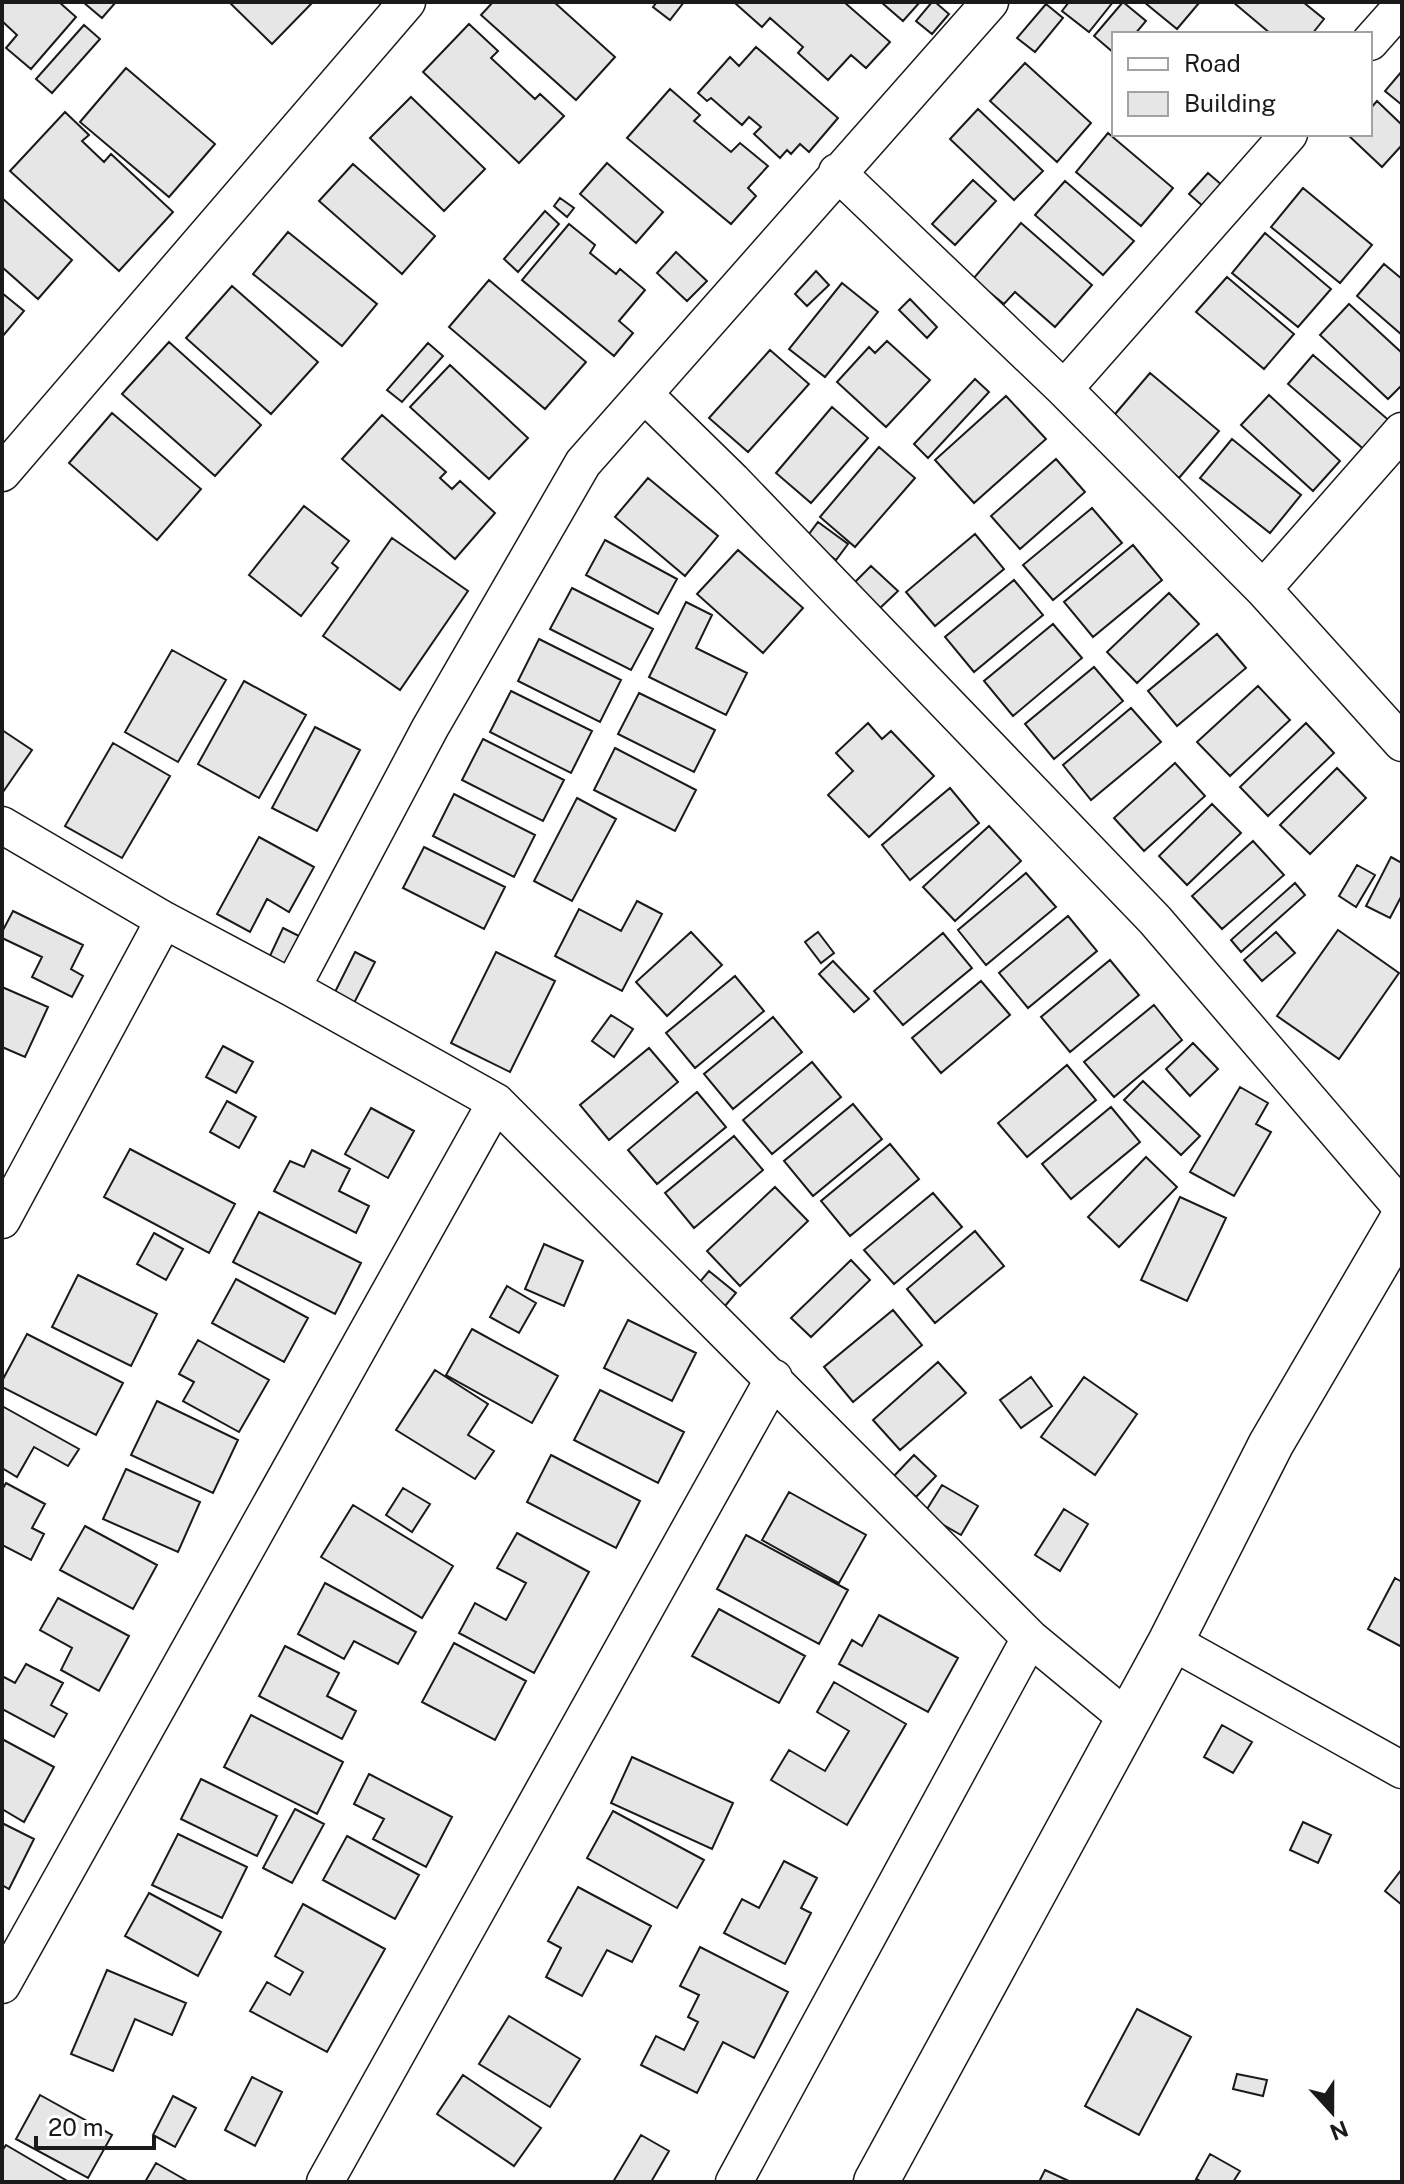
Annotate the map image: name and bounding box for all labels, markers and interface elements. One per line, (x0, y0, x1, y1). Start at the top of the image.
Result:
legend (1112, 32, 1372, 136)
text: Road (1184, 49, 1241, 77)
text: Building (1184, 89, 1276, 117)
north arrow (1292, 2072, 1372, 2152)
scale bar (36, 2100, 154, 2150)
text: 20 m (48, 2113, 104, 2141)
text: N (1326, 2115, 1352, 2146)

